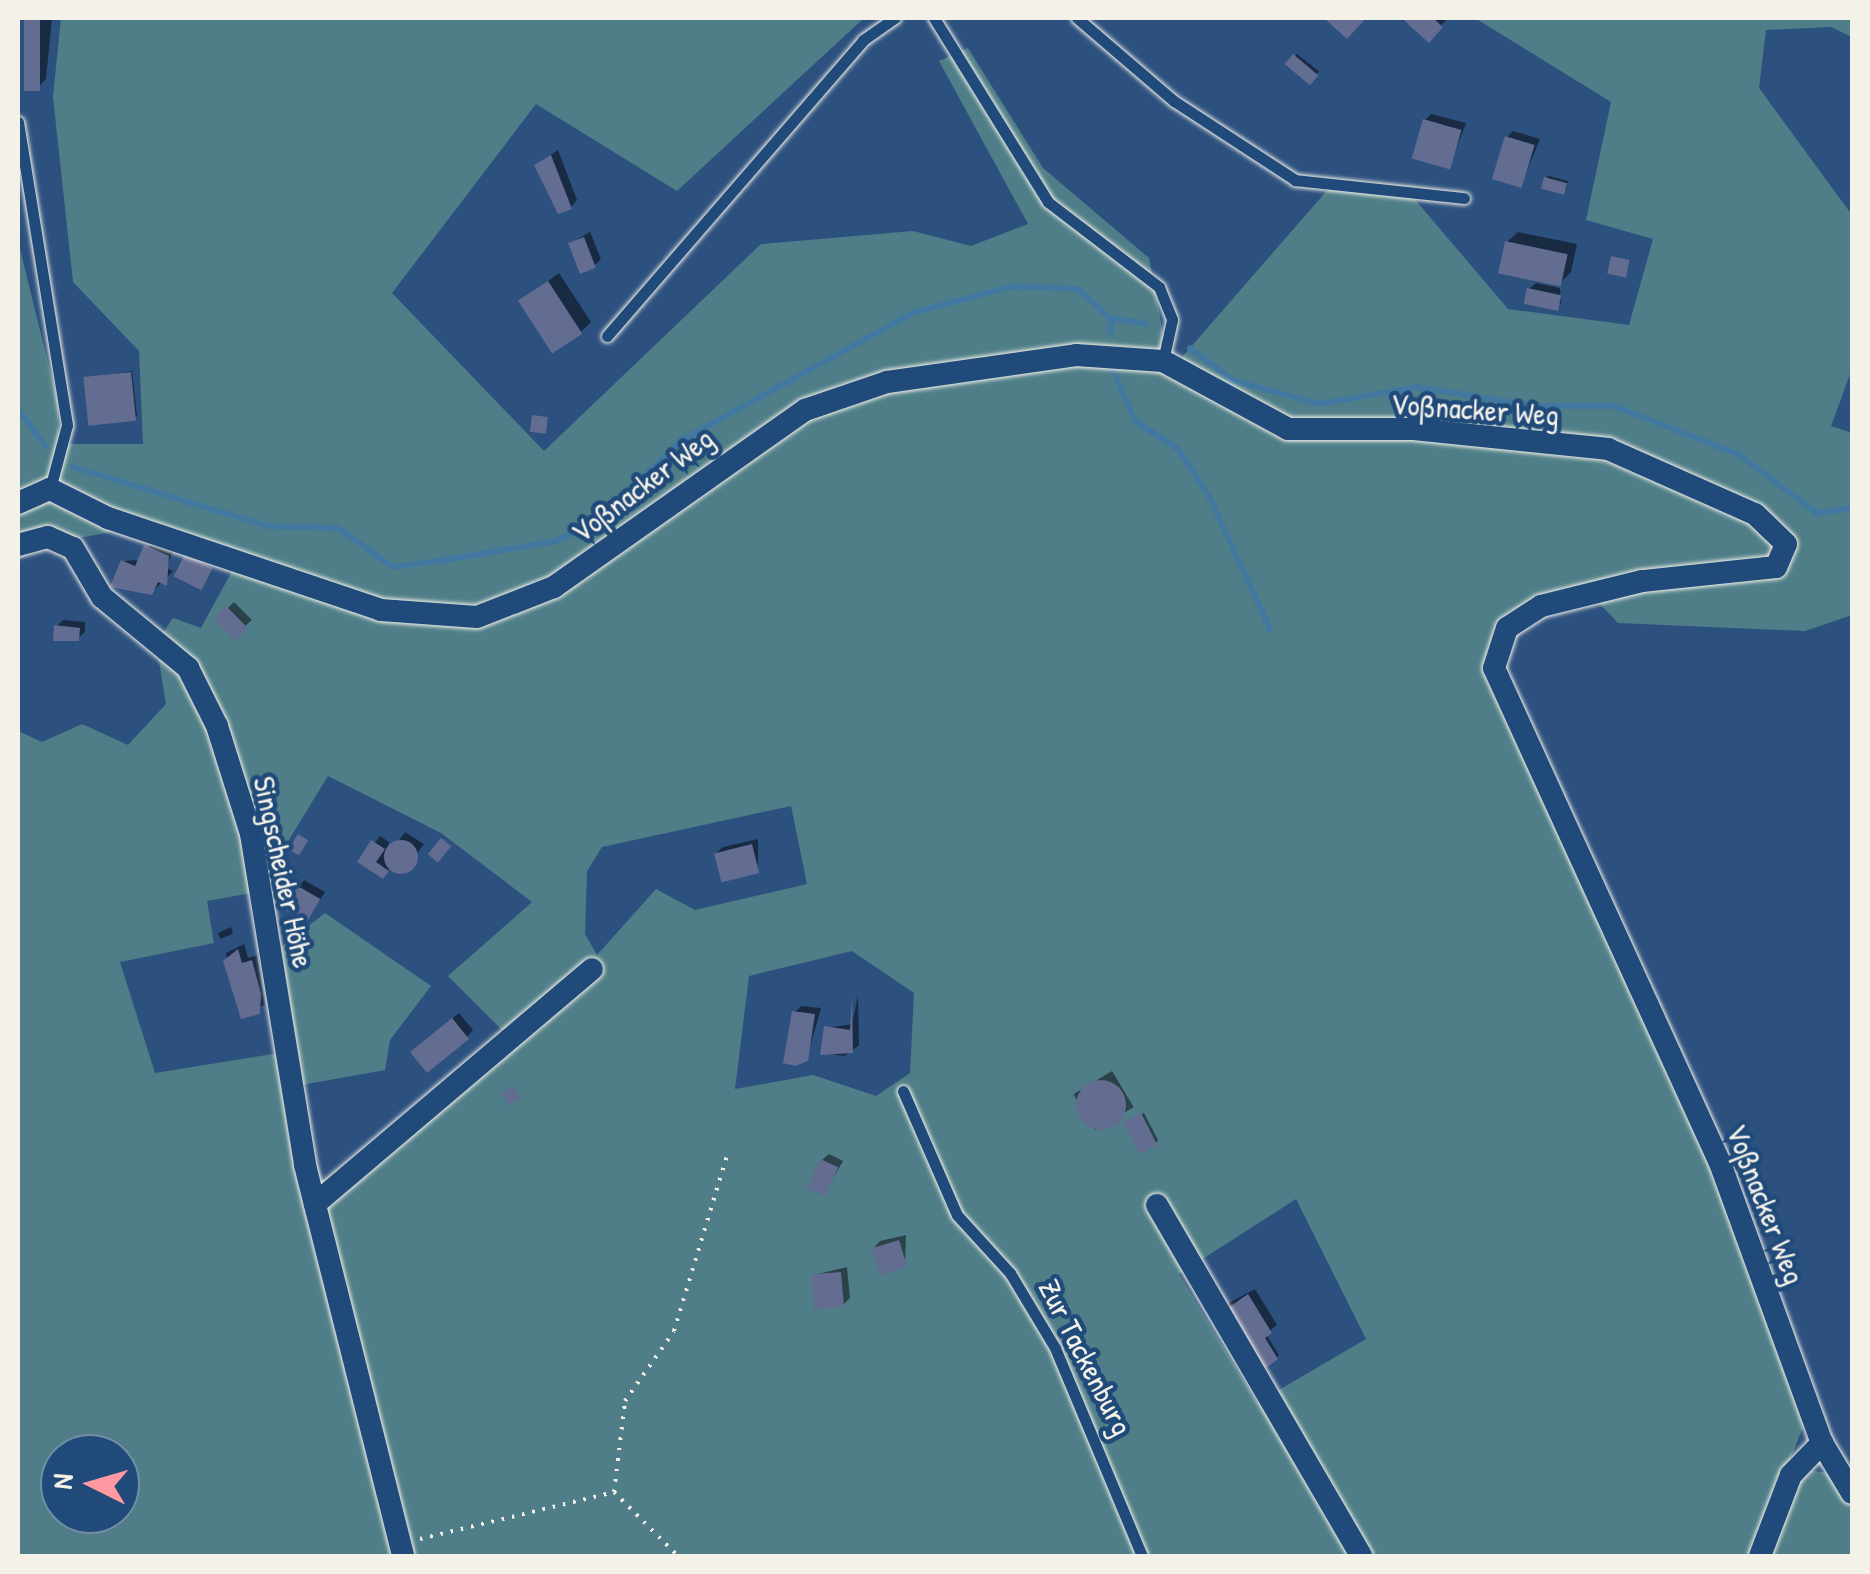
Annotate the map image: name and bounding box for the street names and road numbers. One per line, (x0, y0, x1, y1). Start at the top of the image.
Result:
street label: Voßnacker Weg (1390, 385, 1560, 433)
street label: Voßnacker Weg (564, 420, 720, 550)
street label: Singscheider Höhe (246, 773, 322, 971)
street label: Voßnacker Weg (1719, 1119, 1813, 1289)
street label: Zur Tackenburg (1031, 1273, 1141, 1441)

